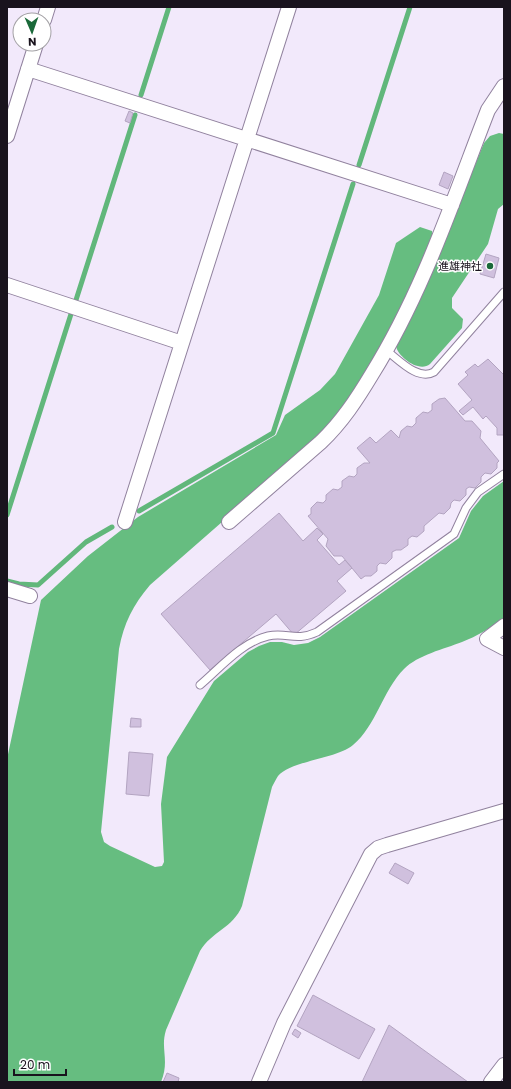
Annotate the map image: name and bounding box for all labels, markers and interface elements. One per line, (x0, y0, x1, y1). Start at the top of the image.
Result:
north arrow (12, 12, 52, 52)
text: N (28, 34, 37, 50)
place label: 進雄神社 (438, 258, 482, 274)
marker: 進雄神社 (485, 261, 495, 271)
scale bar (14, 1051, 66, 1077)
text: 20 m (20, 1056, 50, 1073)

